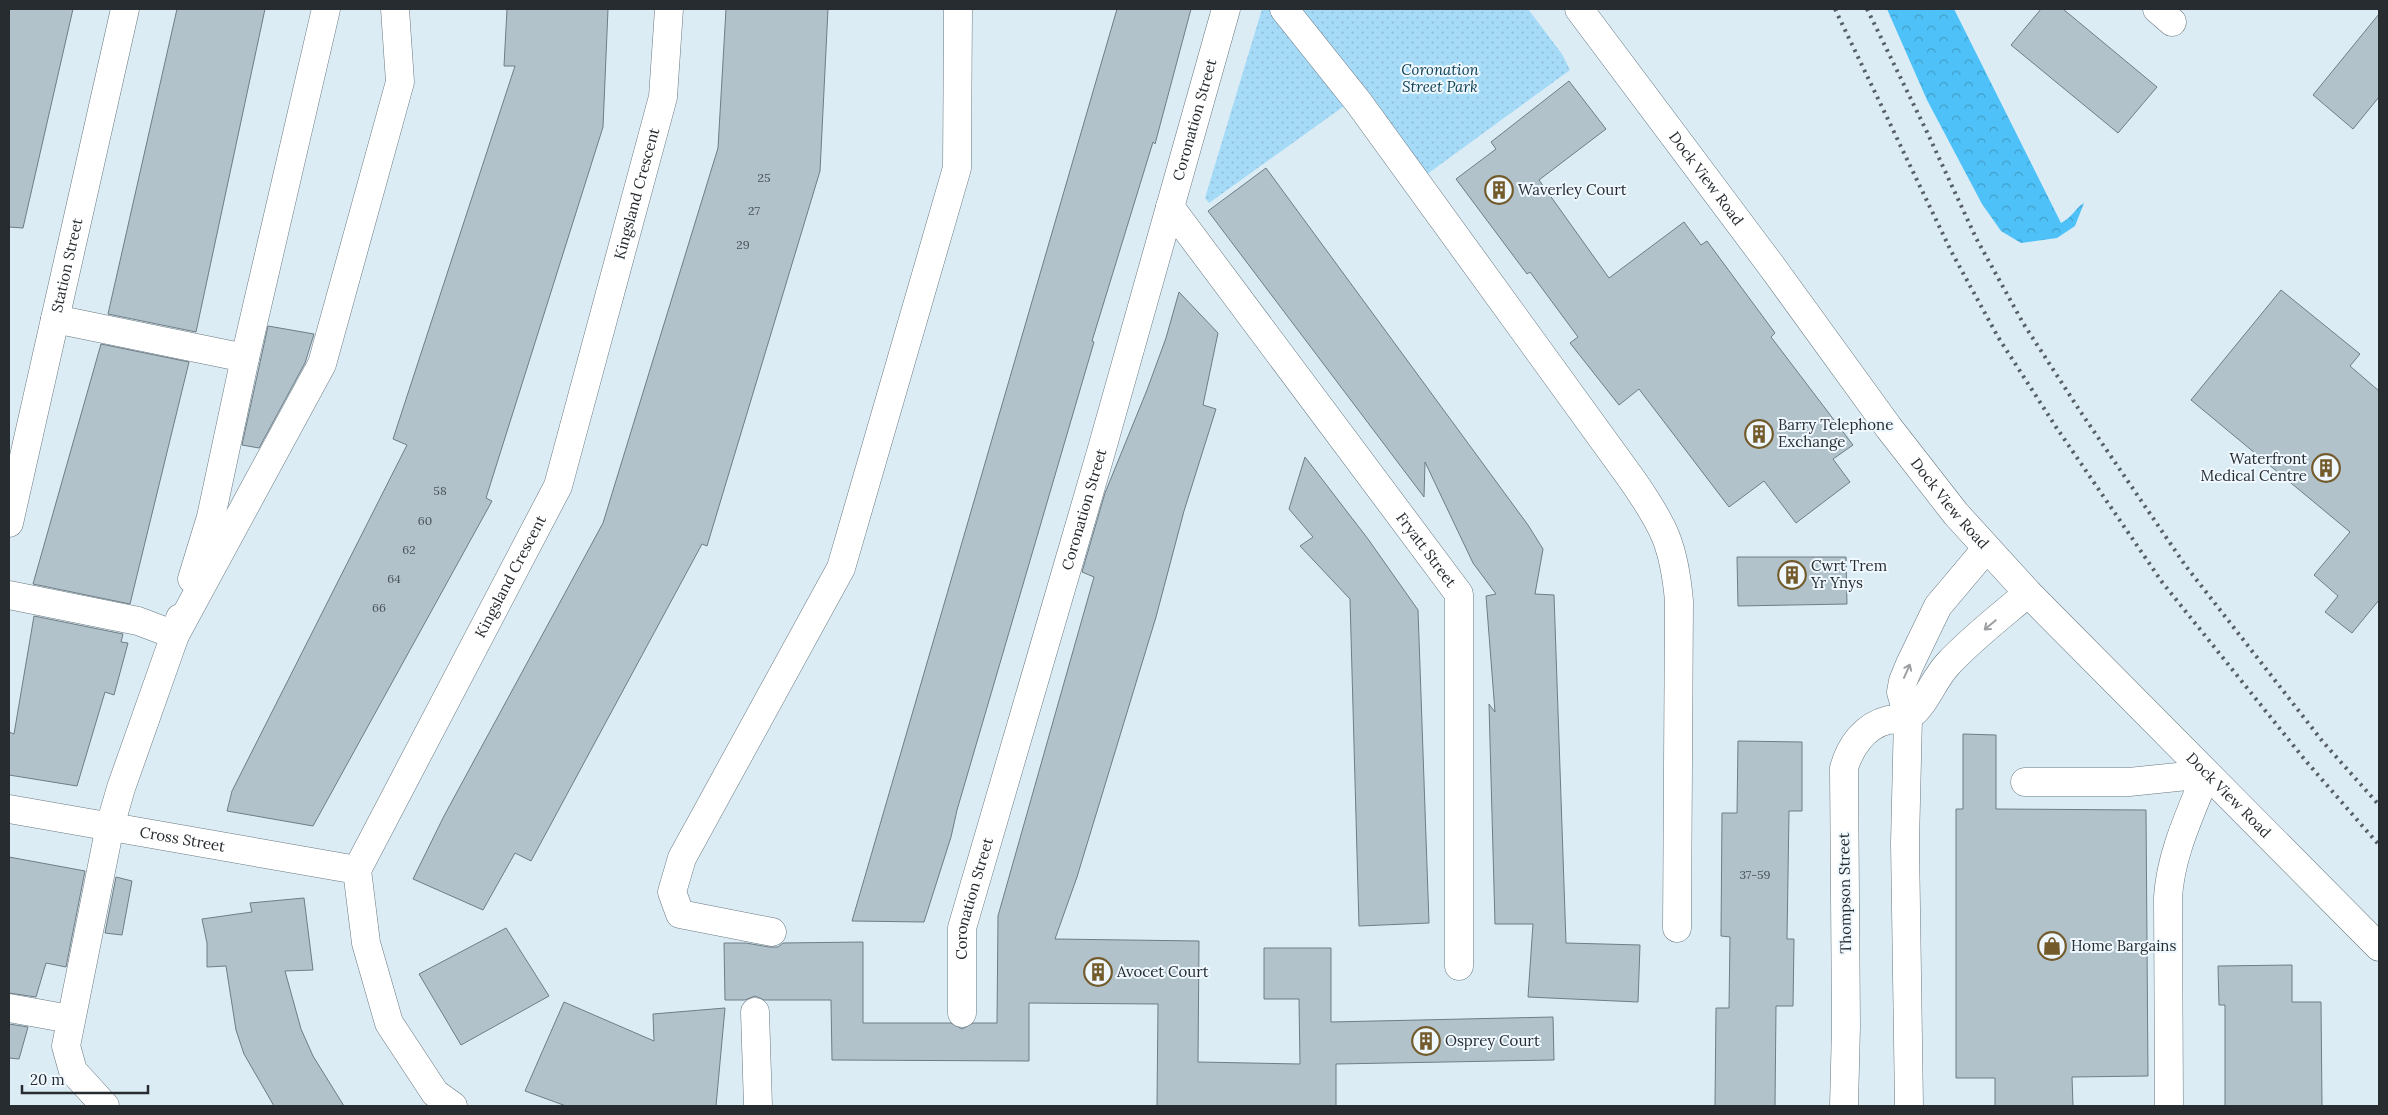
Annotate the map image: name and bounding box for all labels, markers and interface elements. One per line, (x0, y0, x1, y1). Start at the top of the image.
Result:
street label: Coronation Street (1168, 56, 1220, 183)
park label: Coronation Street Park (1401, 60, 1479, 96)
street label: Kingsland Crescent (610, 125, 663, 261)
street label: Dock View Road (1665, 128, 1748, 229)
house number: 25 (758, 170, 770, 185)
building icon: Waverley Court (1484, 175, 1514, 205)
place label: Waverley Court (1518, 180, 1627, 199)
house number: 27 (748, 203, 760, 218)
street label: Station Street (47, 216, 87, 314)
house number: 29 (736, 237, 750, 252)
place label: Barry Telephone Exchange (1778, 415, 1893, 451)
building icon: Barry Telephone Exchange (1744, 419, 1774, 449)
street label: Coronation Street (1057, 446, 1111, 572)
place label: Waterfront Medical Centre (2200, 449, 2307, 485)
building icon: Waterfront Medical Centre (2311, 453, 2341, 483)
street label: Dock View Road (1907, 454, 1993, 553)
house number: 58 (433, 483, 447, 498)
street label: Fryatt Street (1392, 508, 1461, 591)
street label: Kingsland Crescent (470, 512, 550, 641)
house number: 60 (418, 513, 432, 528)
house number: 62 (402, 542, 416, 557)
place label: Cwrt Trem Yr Ynys (1810, 556, 1887, 592)
building icon: Cwrt Trem Yr Ynys (1777, 560, 1807, 590)
house number: 64 (387, 571, 401, 586)
house number: 66 (372, 600, 386, 615)
one-way arrow (1984, 619, 1997, 630)
one-way arrow (1903, 664, 1913, 679)
street label: Dock View Road (2183, 748, 2275, 842)
street label: Cross Street (138, 822, 227, 856)
street label: Thompson Street (1834, 832, 1855, 954)
street label: Coronation Street (952, 835, 997, 960)
house number: 37-59 (1739, 867, 1771, 882)
shop icon: Home Bargains (2037, 931, 2067, 961)
place label: Home Bargains (2071, 936, 2176, 955)
building icon: Avocet Court (1083, 957, 1113, 987)
place label: Avocet Court (1116, 962, 1209, 981)
building icon: Osprey Court (1411, 1026, 1441, 1056)
place label: Osprey Court (1445, 1031, 1540, 1050)
scale bar (22, 1062, 149, 1094)
text: 20 m (30, 1070, 65, 1089)

